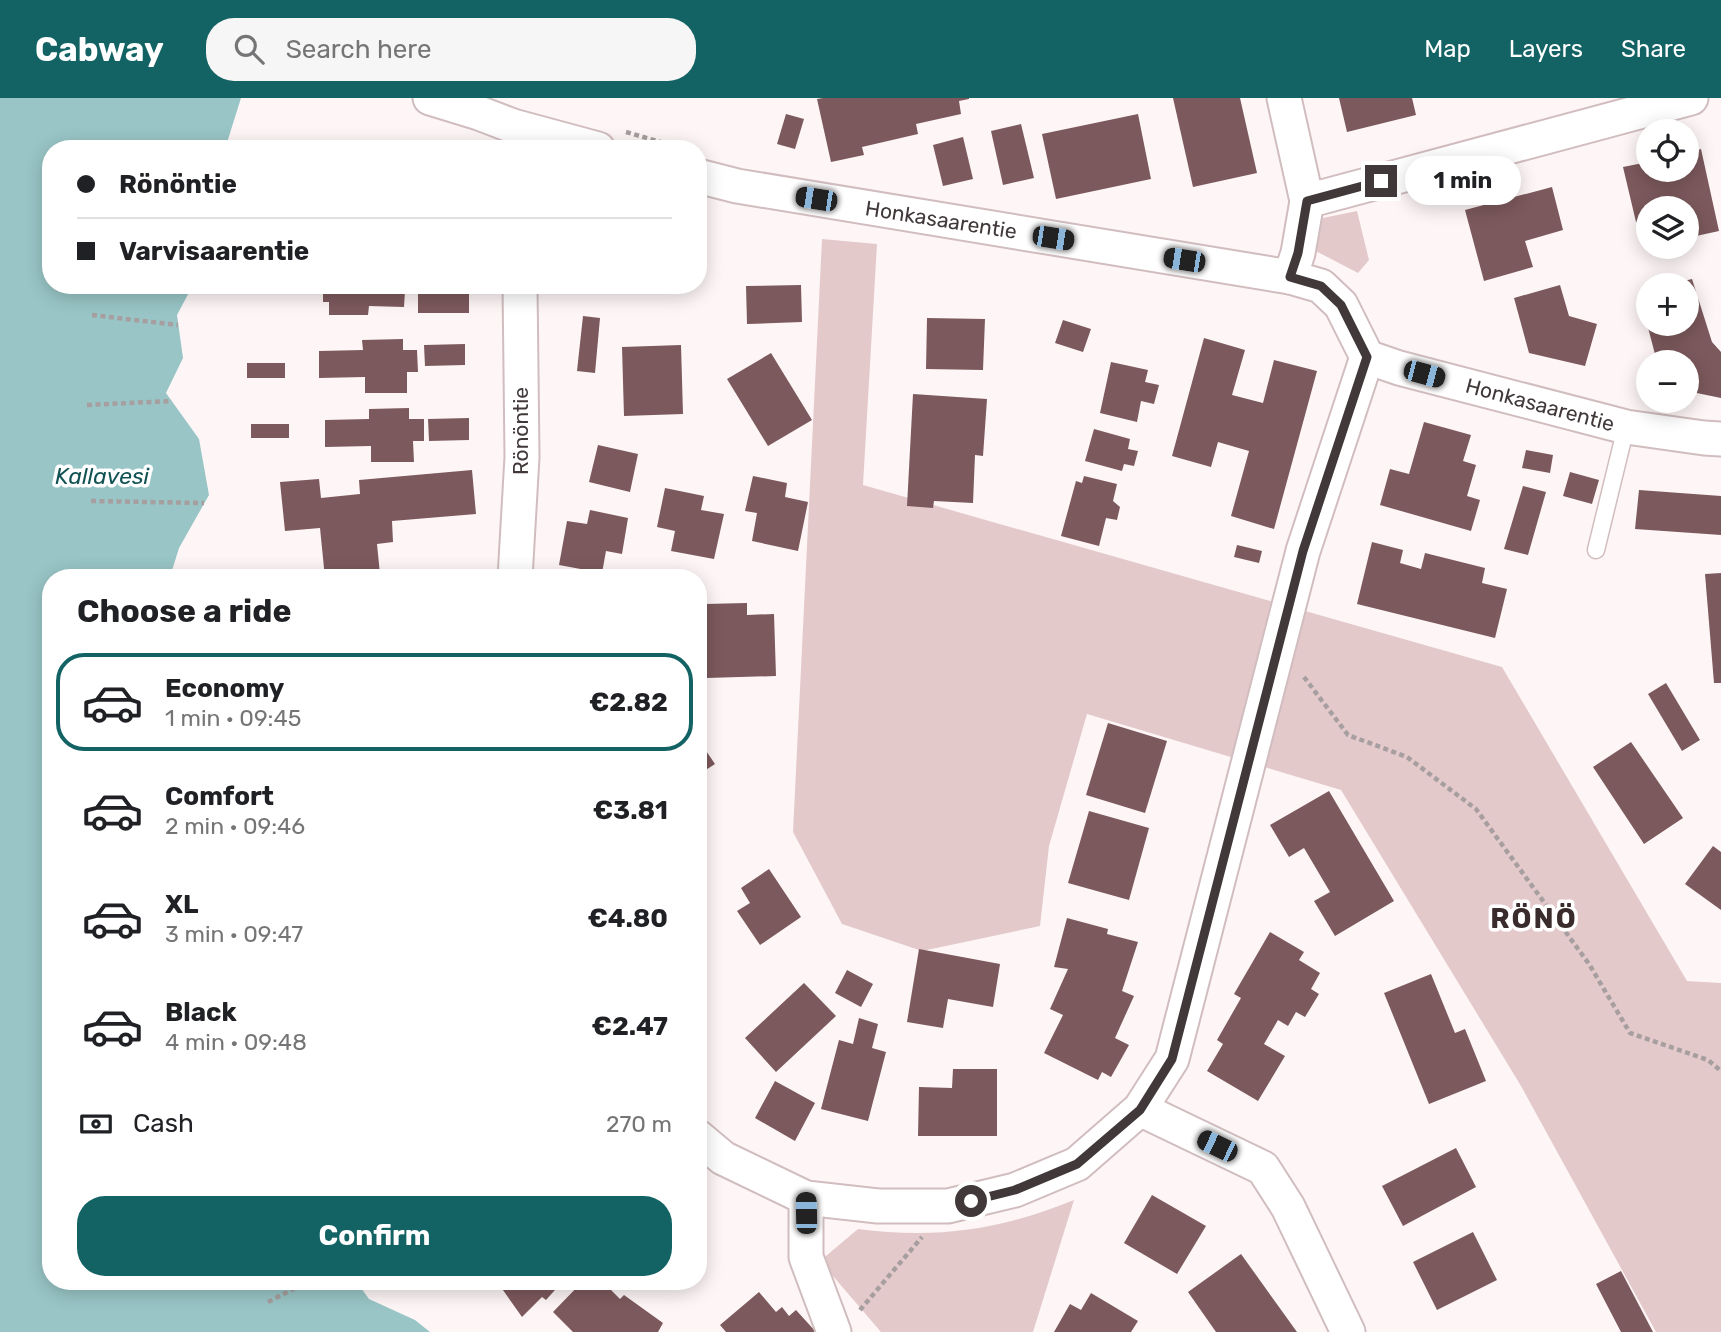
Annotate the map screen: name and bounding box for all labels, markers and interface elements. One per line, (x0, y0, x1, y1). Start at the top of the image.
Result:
search box (206, 18, 696, 81)
text: Cabway (35, 30, 164, 69)
icon: search (230, 30, 268, 68)
text: Search here (286, 34, 432, 65)
text: Map (1424, 35, 1471, 63)
text: Layers (1509, 35, 1583, 63)
text: Share (1621, 35, 1686, 63)
map controls (1636, 119, 1699, 413)
button: locate (1636, 119, 1699, 182)
callout: 1 min (1406, 156, 1521, 206)
route end (1365, 165, 1397, 197)
text: 1 min (1434, 166, 1492, 194)
text: Rönöntie (119, 169, 237, 200)
car (794, 185, 839, 213)
street label: Honkasaarentie (864, 195, 1019, 244)
button: layers (1636, 196, 1699, 259)
car (1031, 224, 1076, 252)
text: Varvisaarentie (119, 236, 309, 267)
car (1162, 246, 1207, 274)
button: + (1636, 273, 1699, 336)
button: − (1636, 350, 1699, 413)
car (1401, 358, 1448, 390)
street label: Honkasaarentie (1463, 373, 1617, 436)
street label: Rönöntie (508, 387, 533, 475)
water label: Kallavesi (55, 462, 151, 490)
text: Choose a ride (77, 592, 291, 630)
icon: car (81, 671, 144, 734)
text: Economy (165, 673, 284, 704)
text: €2.82 (589, 687, 668, 718)
text: 1 min · 09:45 (165, 704, 301, 732)
icon: car (81, 779, 144, 842)
text: Comfort (165, 781, 274, 812)
text: €3.81 (593, 795, 668, 826)
text: 2 min · 09:46 (165, 812, 305, 840)
icon: car (81, 887, 144, 950)
text: XL (165, 889, 198, 920)
district label: RÖNÖ (1490, 902, 1578, 935)
text: €4.80 (587, 903, 668, 934)
text: 3 min · 09:47 (165, 920, 303, 948)
icon: car (81, 995, 144, 1058)
text: Black (165, 997, 237, 1028)
text: €2.47 (591, 1011, 668, 1042)
text: 4 min · 09:48 (165, 1028, 307, 1056)
icon: cash (77, 1105, 115, 1143)
text: Cash (133, 1108, 194, 1139)
text: 270 m (606, 1110, 672, 1138)
car (1194, 1127, 1241, 1165)
route start (955, 1185, 987, 1217)
car (796, 1192, 817, 1234)
button: Confirm (77, 1196, 672, 1276)

